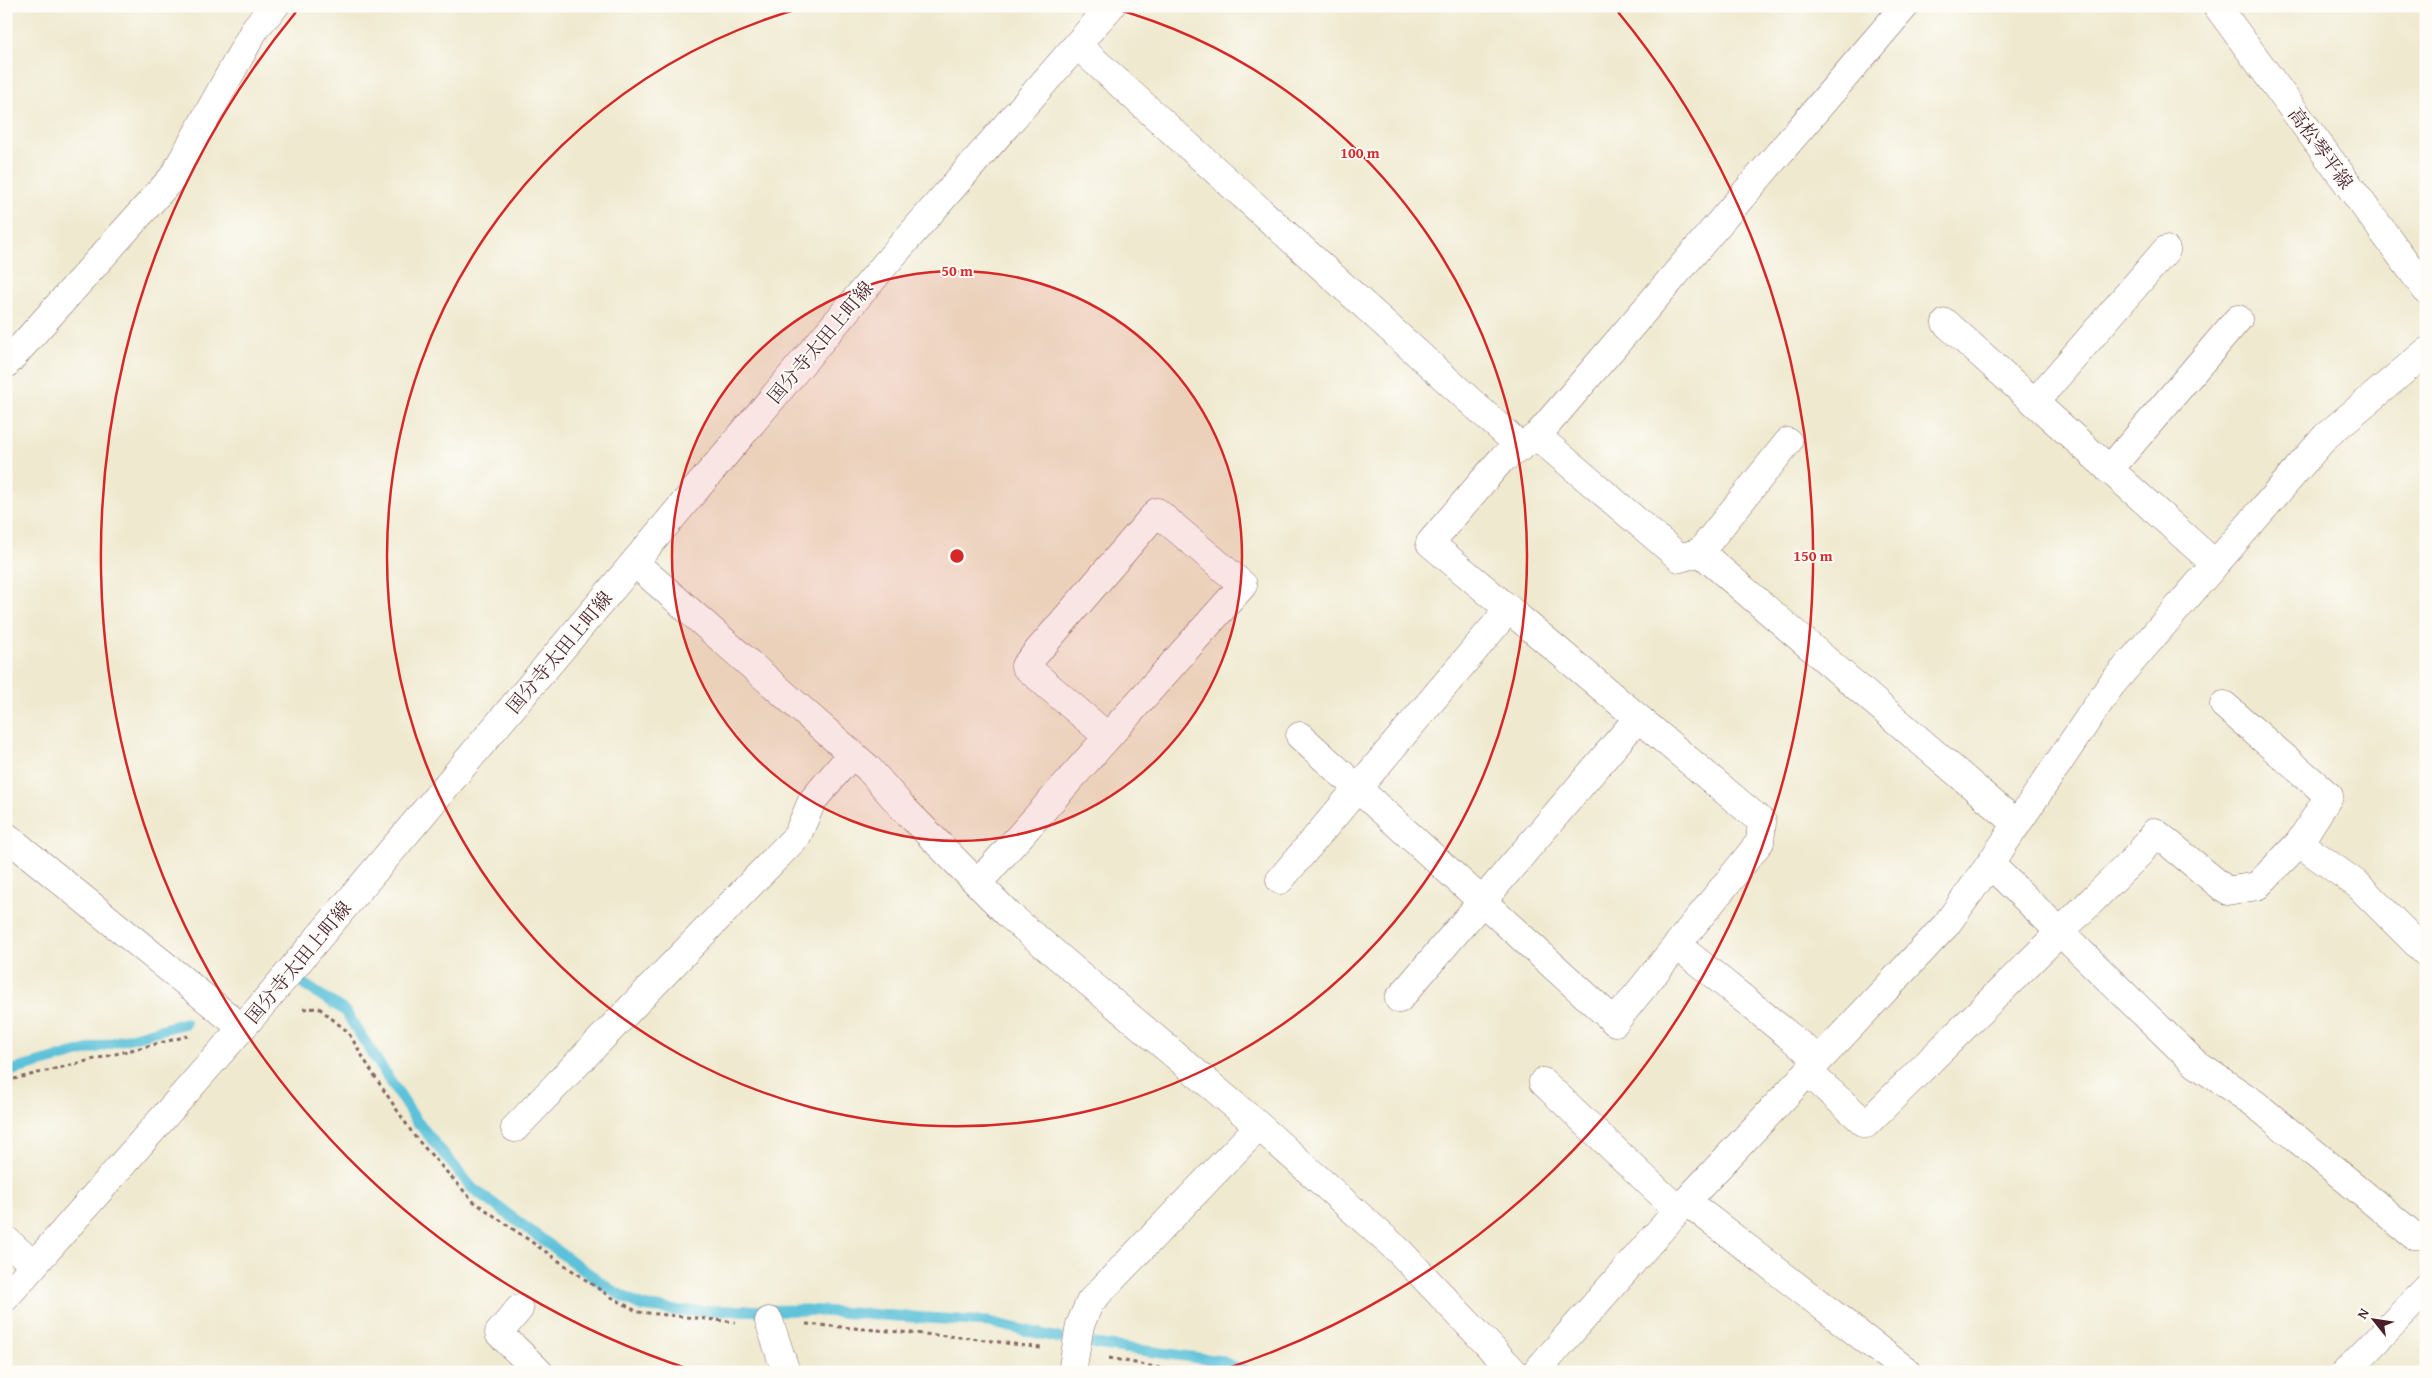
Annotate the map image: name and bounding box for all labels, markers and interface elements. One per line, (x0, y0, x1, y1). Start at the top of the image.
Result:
street label: 高松琴平線 (2282, 101, 2360, 195)
text: 100 m (1340, 142, 1380, 163)
text: 50 m (941, 260, 973, 281)
street label: 国分寺太田上町線 (760, 275, 880, 409)
text: 150 m (1793, 545, 1833, 566)
centre of rings (948, 547, 966, 565)
street label: 国分寺太田上町線 (499, 585, 619, 719)
street label: 国分寺太田上町線 (238, 895, 358, 1029)
north arrow (2350, 1296, 2400, 1346)
text: N (2352, 1304, 2374, 1323)

